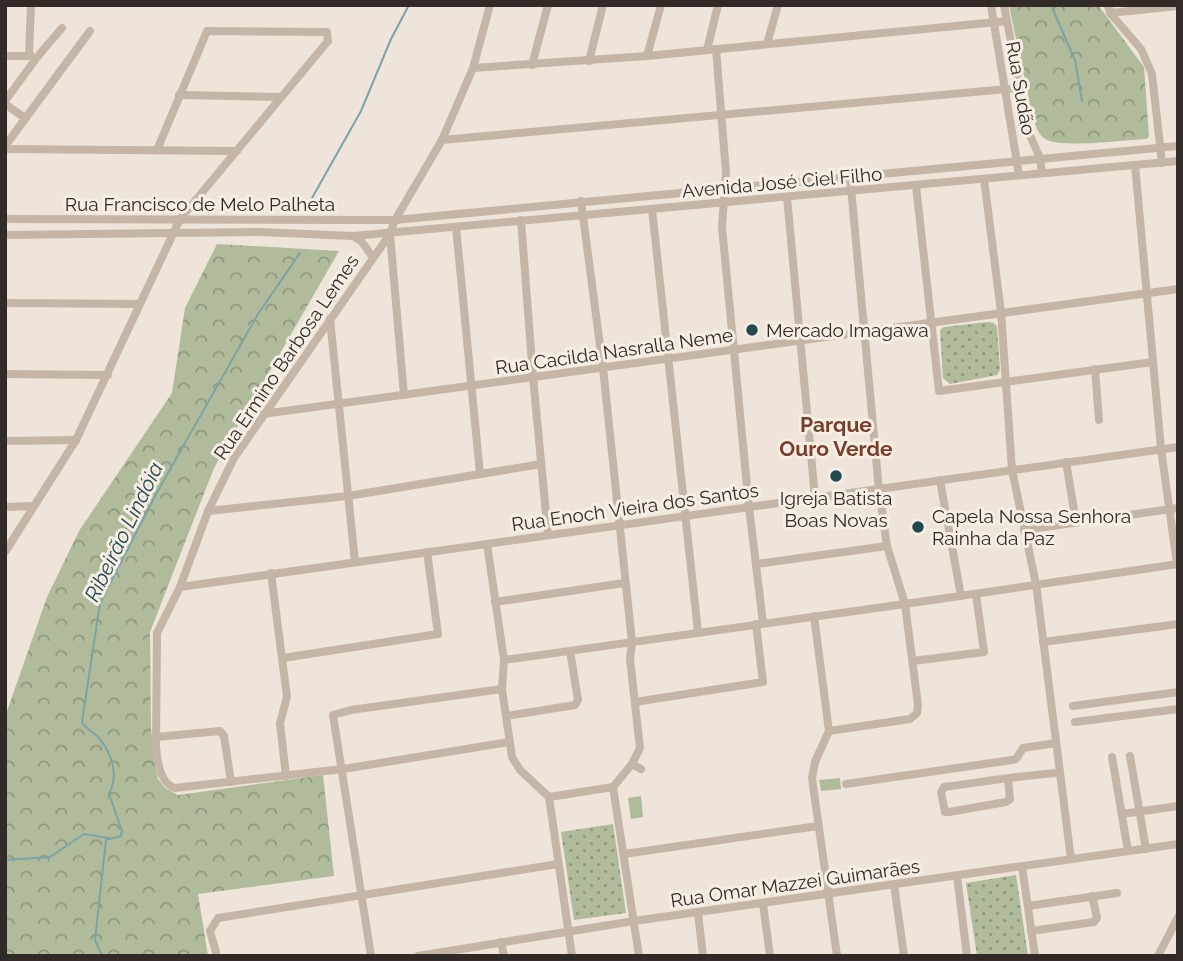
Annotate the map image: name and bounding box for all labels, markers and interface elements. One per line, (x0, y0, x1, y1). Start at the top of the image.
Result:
street label: Rua Sudão (1002, 39, 1040, 137)
street label: Avenida José Ciel Filho (681, 162, 883, 202)
street label: Rua Francisco de Melo Palheta (65, 193, 335, 215)
street label: Rua Ermino Barbosa Lemes (209, 250, 363, 464)
place label: Mercado Imagawa (766, 319, 929, 341)
marker: Mercado Imagawa (744, 322, 760, 338)
street label: Rua Cacilda Nasralla Neme (494, 323, 734, 379)
district label: Parque Ouro Verde (779, 412, 893, 461)
water label: Ribeirão Lindóia (79, 458, 168, 606)
marker: Igreja Batista Boas Novas (828, 468, 844, 484)
street label: Rua Enoch Vieira dos Santos (510, 479, 760, 535)
place label: Igreja Batista Boas Novas (780, 487, 892, 531)
place label: Capela Nossa Senhora Rainha da Paz (932, 505, 1131, 549)
marker: Capela Nossa Senhora Rainha da Paz (910, 519, 926, 535)
street label: Rua Omar Mazzei Guimarães (669, 855, 921, 911)

